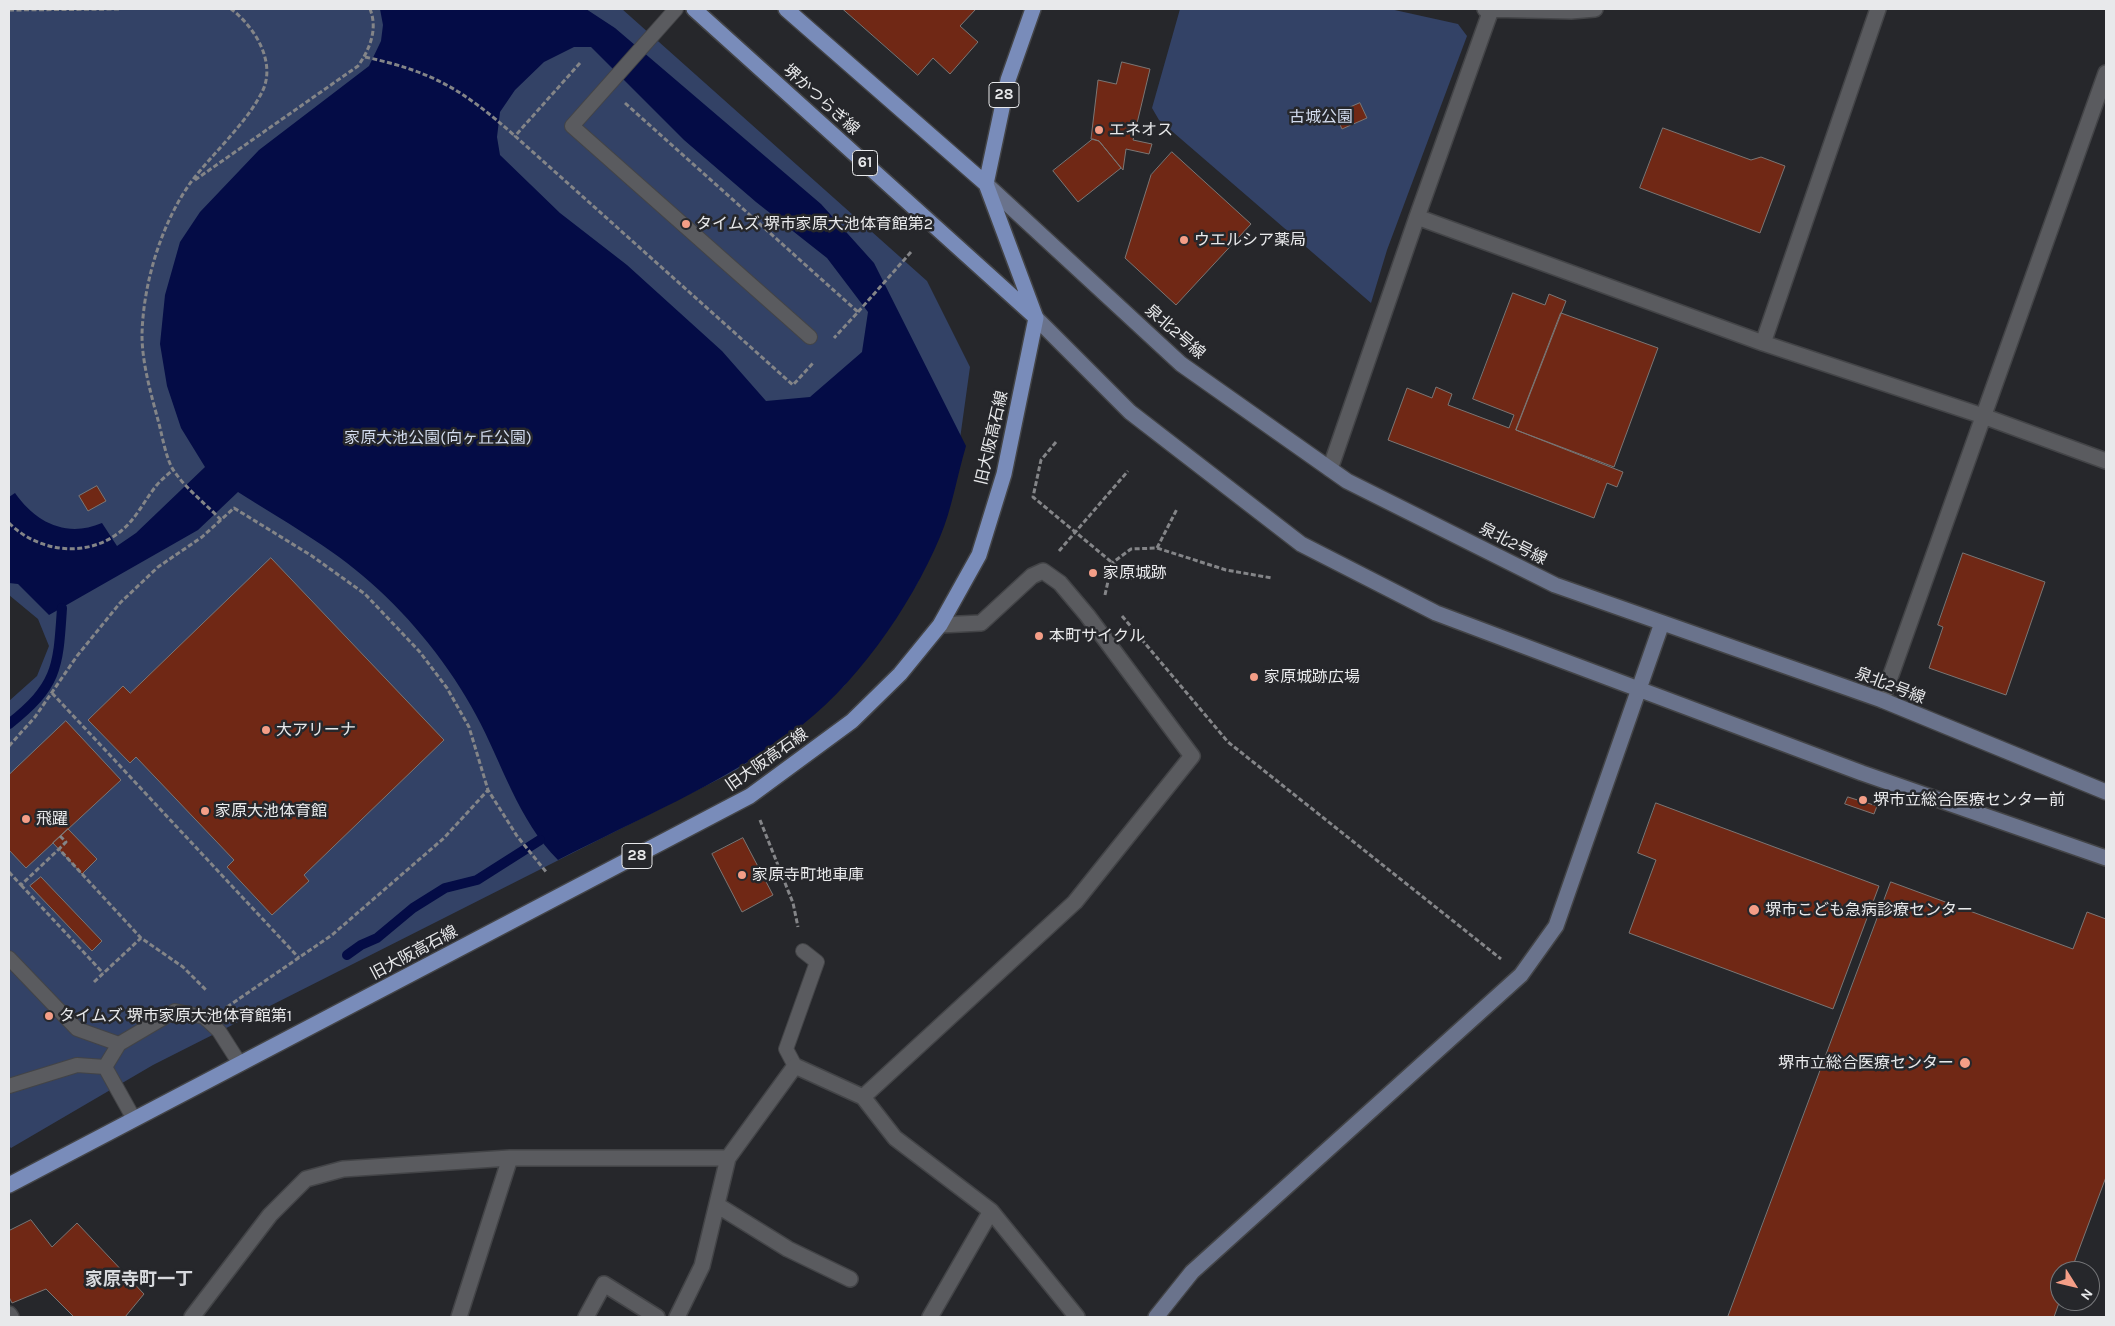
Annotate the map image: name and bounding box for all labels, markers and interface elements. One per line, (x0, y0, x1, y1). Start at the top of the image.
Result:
street label: 堺かつらぎ線 (779, 61, 863, 139)
road number: 28 (989, 82, 1019, 108)
park label: 古城公園 (1289, 107, 1353, 127)
place label: エネオス (1109, 120, 1173, 140)
marker: エネオス (1093, 124, 1105, 136)
road number: 61 (852, 150, 878, 176)
place label: タイムズ 堺市家原大池体育館第2 (696, 214, 933, 234)
marker: タイムズ 堺市家原大池体育館第2 (680, 218, 692, 230)
place label: ウエルシア薬局 (1194, 230, 1306, 250)
marker: ウエルシア薬局 (1178, 234, 1190, 246)
street label: 泉北2号線 (1141, 301, 1209, 363)
street label: 旧大阪高石線 (972, 389, 1012, 487)
park label: 家原大池公園(向ヶ丘公園) (344, 428, 532, 448)
street label: 泉北2号線 (1476, 519, 1550, 569)
place label: 家原城跡 (1103, 563, 1167, 583)
marker: 家原城跡 (1087, 567, 1099, 579)
place label: 本町サイクル (1049, 626, 1145, 646)
marker: 本町サイクル (1033, 630, 1045, 642)
street label: 泉北2号線 (1852, 664, 1928, 708)
place label: 家原城跡広場 (1264, 667, 1360, 687)
marker: 家原城跡広場 (1248, 671, 1260, 683)
place label: 大アリーナ (276, 720, 356, 740)
marker: 大アリーナ (260, 724, 272, 736)
street label: 旧大阪高石線 (722, 725, 812, 795)
place label: 堺市立総合医療センター前 (1873, 790, 2065, 810)
marker: 堺市立総合医療センター前 (1857, 794, 1869, 806)
place label: 家原大池体育館 (215, 801, 327, 821)
marker: 家原大池体育館 (199, 805, 211, 817)
place label: 飛躍 (36, 809, 68, 829)
marker: 飛躍 (20, 813, 32, 825)
road number: 28 (622, 844, 652, 868)
place label: 家原寺町地車庫 (752, 865, 864, 885)
marker: 家原寺町地車庫 (736, 869, 748, 881)
place label: 堺市こども急病診療センター (1765, 900, 1973, 920)
marker: 堺市こども急病診療センター (1747, 903, 1761, 917)
street label: 旧大阪高石線 (367, 922, 461, 984)
place label: タイムズ 堺市家原大池体育館第1 (59, 1006, 292, 1026)
marker: タイムズ 堺市家原大池体育館第1 (43, 1010, 55, 1022)
place label: 堺市立総合医療センター (1778, 1053, 1954, 1073)
marker: 堺市立総合医療センター (1958, 1056, 1972, 1070)
north arrow (2050, 1261, 2100, 1311)
district label: 家原寺町一丁 (85, 1269, 193, 1291)
text: N (2077, 1285, 2097, 1304)

